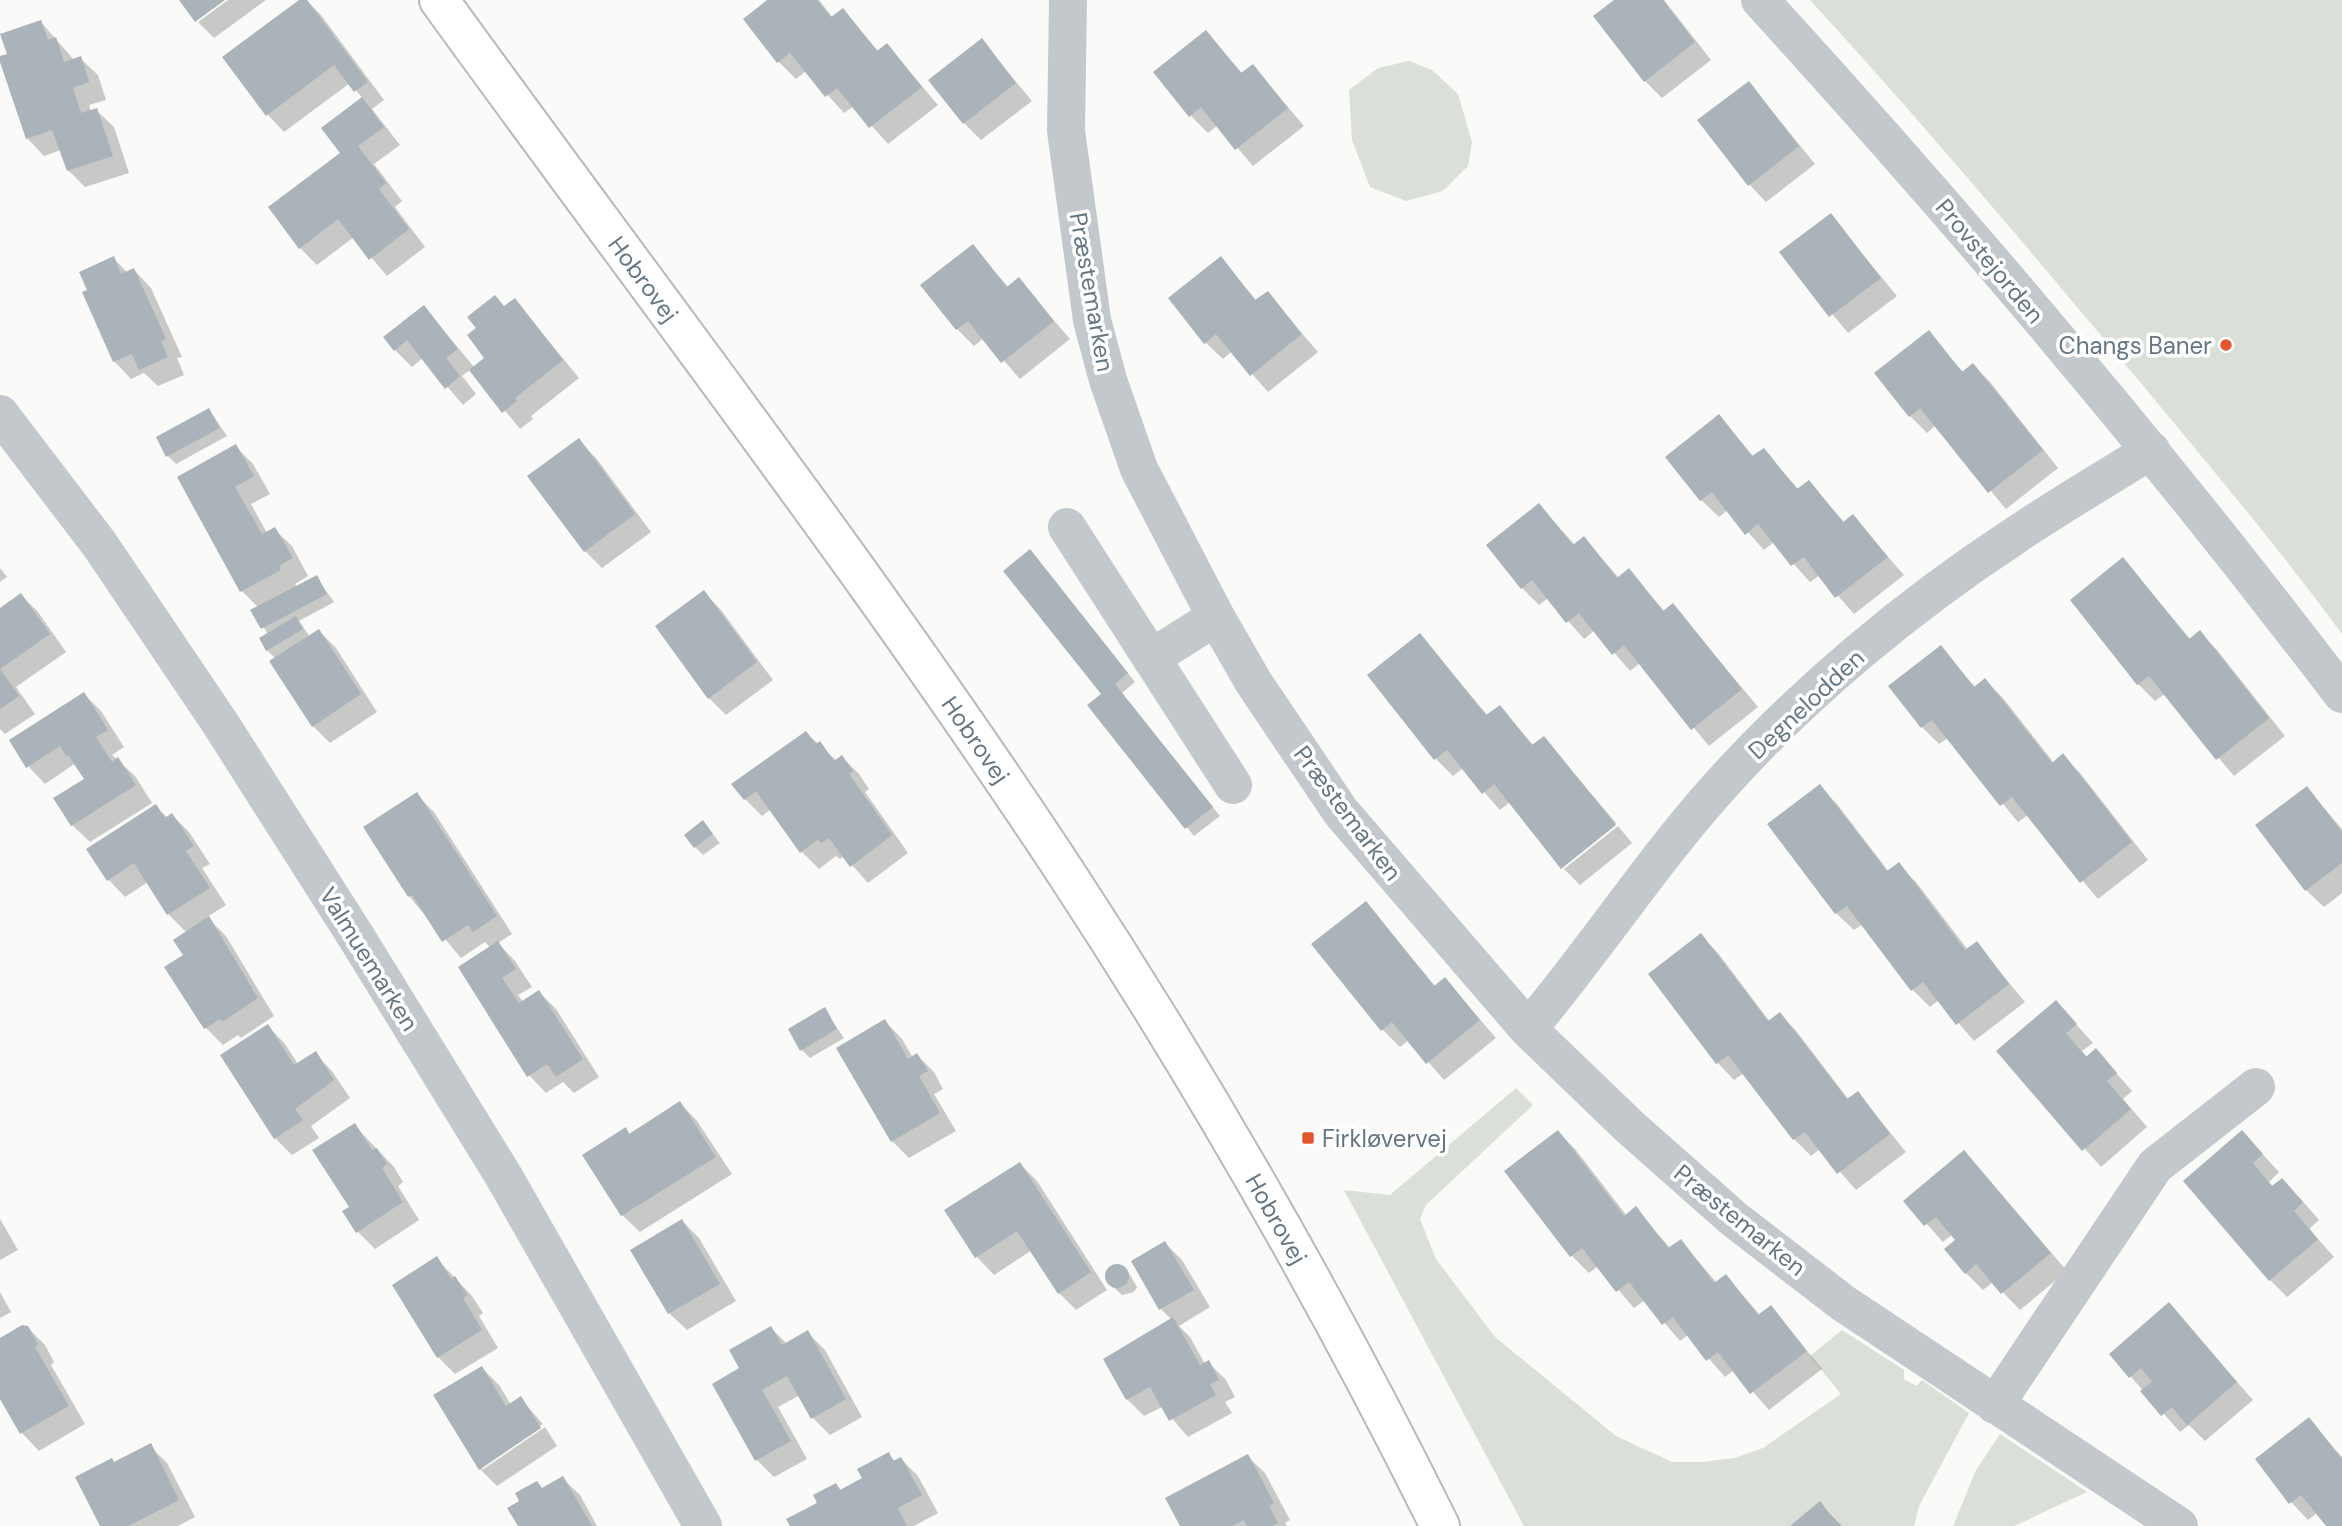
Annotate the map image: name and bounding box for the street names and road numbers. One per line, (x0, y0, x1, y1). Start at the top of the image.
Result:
street label: Provstejorden (1929, 192, 2051, 330)
street label: Præstemarken (1063, 210, 1121, 374)
street label: Hobrovej (602, 230, 686, 328)
street label: Degnelodden (1741, 642, 1871, 766)
street label: Hobrovej (935, 690, 1017, 789)
street label: Præstemarken (1287, 739, 1409, 887)
street label: Valmuemarken (312, 881, 426, 1037)
street label: Præstemarken (1668, 1157, 1812, 1283)
street label: Hobrovej (1239, 1168, 1315, 1270)

